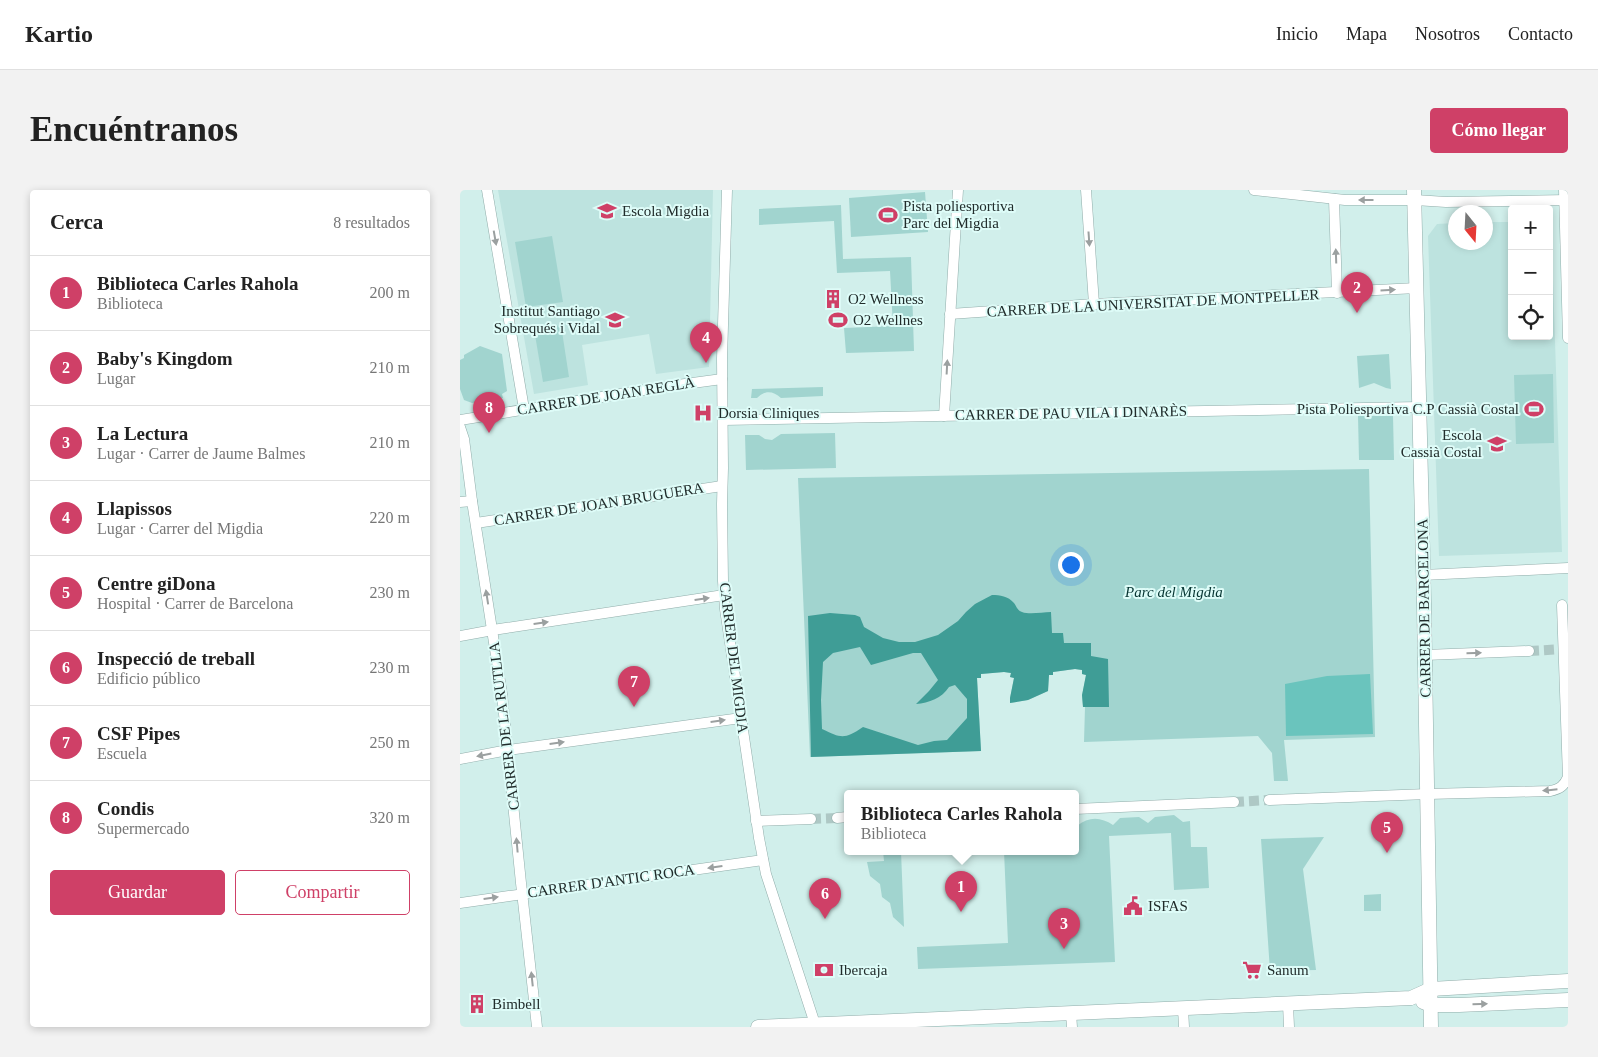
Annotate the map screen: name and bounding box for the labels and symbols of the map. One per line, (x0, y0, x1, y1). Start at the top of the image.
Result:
one-way arrow (1358, 196, 1374, 204)
place label: Pista poliesportiva Parc del Migdia (903, 198, 1015, 231)
school or university icon: Escola Migdia (596, 200, 618, 222)
place label: Escola Migdia (622, 203, 709, 219)
sports icon: Pista poliesportiva Parc del Migdia (877, 204, 899, 226)
north arrow (1448, 205, 1493, 250)
one-way arrow (491, 230, 499, 246)
one-way arrow (1086, 231, 1094, 247)
one-way arrow (1331, 247, 1339, 263)
pin: 2 (1341, 272, 1373, 313)
street label: CARRER DE LA UNIVERSITAT DE MONTPELLER (986, 286, 1320, 320)
one-way arrow (1380, 286, 1396, 294)
building icon: O2 Wellness (822, 288, 844, 310)
place label: O2 Wellness (848, 291, 924, 307)
place label: Institut Santiago Sobrequés i Vidal (494, 303, 600, 336)
school or university icon: Institut Santiago Sobrequés i Vidal (604, 309, 626, 331)
sports icon: O2 Wellnes (827, 309, 849, 331)
place label: O2 Wellnes (853, 312, 923, 328)
pin: 4 (690, 322, 722, 363)
one-way arrow (943, 359, 951, 375)
street label: CARRER DE JOAN REGLÀ (516, 374, 696, 418)
pin: 8 (473, 392, 505, 433)
sports icon: Pista Poliesportiva C.P Cassià Costal (1523, 398, 1545, 420)
place label: Pista Poliesportiva C.P Cassià Costal (1297, 401, 1519, 417)
hospital icon: Dorsia Cliniques (692, 402, 714, 424)
street label: CARRER DE PAU VILA I DINARÈS (955, 403, 1187, 423)
place label: Dorsia Cliniques (718, 405, 819, 421)
place label: Escola Cassià Costal (1401, 427, 1482, 460)
school or university icon: Escola Cassià Costal (1486, 433, 1508, 455)
street label: CARRER DE JOAN BRUGUERA (493, 479, 705, 528)
street label: CARRER DE BARCELONA (1414, 518, 1434, 698)
your location (1058, 552, 1084, 578)
street label: CARRER DEL MIGDIA (717, 582, 751, 735)
park label: Parc del Migdia (1124, 584, 1223, 600)
one-way arrow (483, 589, 491, 605)
one-way arrow (694, 595, 710, 603)
one-way arrow (533, 619, 549, 627)
street label: CARRER DE LA RUTLLA (486, 641, 522, 811)
one-way arrow (1466, 649, 1482, 657)
pin: 7 (618, 666, 650, 707)
one-way arrow (710, 717, 726, 725)
one-way arrow (549, 739, 565, 747)
one-way arrow (476, 751, 492, 759)
one-way arrow (1541, 786, 1557, 794)
pin: 5 (1371, 812, 1403, 853)
one-way arrow (513, 837, 521, 853)
street label: CARRER D'ANTIC ROCA (526, 861, 696, 901)
one-way arrow (706, 863, 722, 871)
pin: 1 (945, 871, 977, 912)
pin: 6 (809, 878, 841, 919)
one-way arrow (484, 894, 500, 902)
public building icon: ISFAS (1122, 895, 1144, 917)
place label: ISFAS (1148, 898, 1188, 914)
pin: 3 (1048, 908, 1080, 949)
bank icon: Ibercaja (813, 959, 835, 981)
supermarket icon: Sanum (1241, 959, 1263, 981)
place label: Ibercaja (839, 962, 888, 978)
place label: Sanum (1267, 962, 1309, 978)
one-way arrow (528, 970, 536, 986)
building icon: Bimbell (466, 993, 488, 1015)
place label: Bimbell (492, 996, 540, 1012)
one-way arrow (1472, 999, 1488, 1007)

